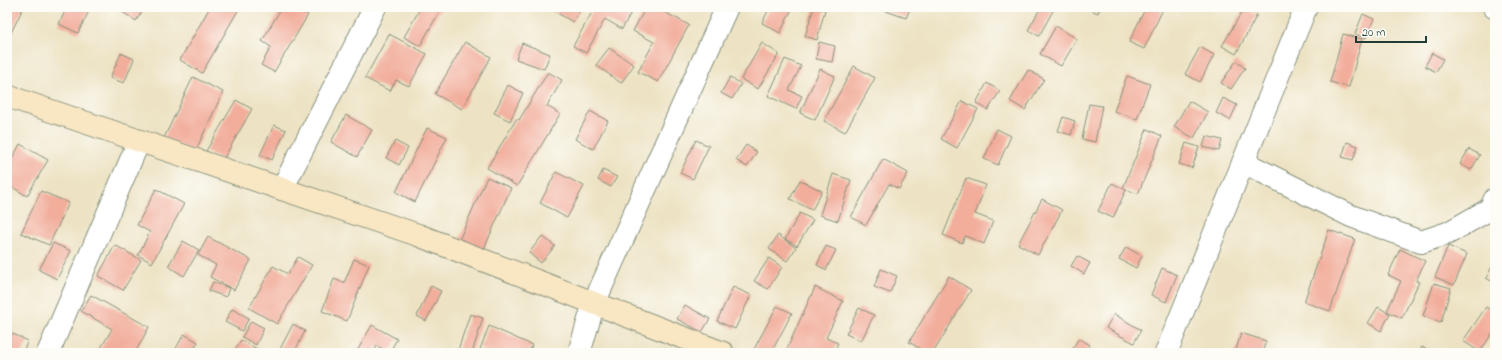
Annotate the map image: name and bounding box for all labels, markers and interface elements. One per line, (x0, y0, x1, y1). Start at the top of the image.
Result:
scale bar (1356, 18, 1426, 44)
text: 20 m (1362, 24, 1385, 42)

